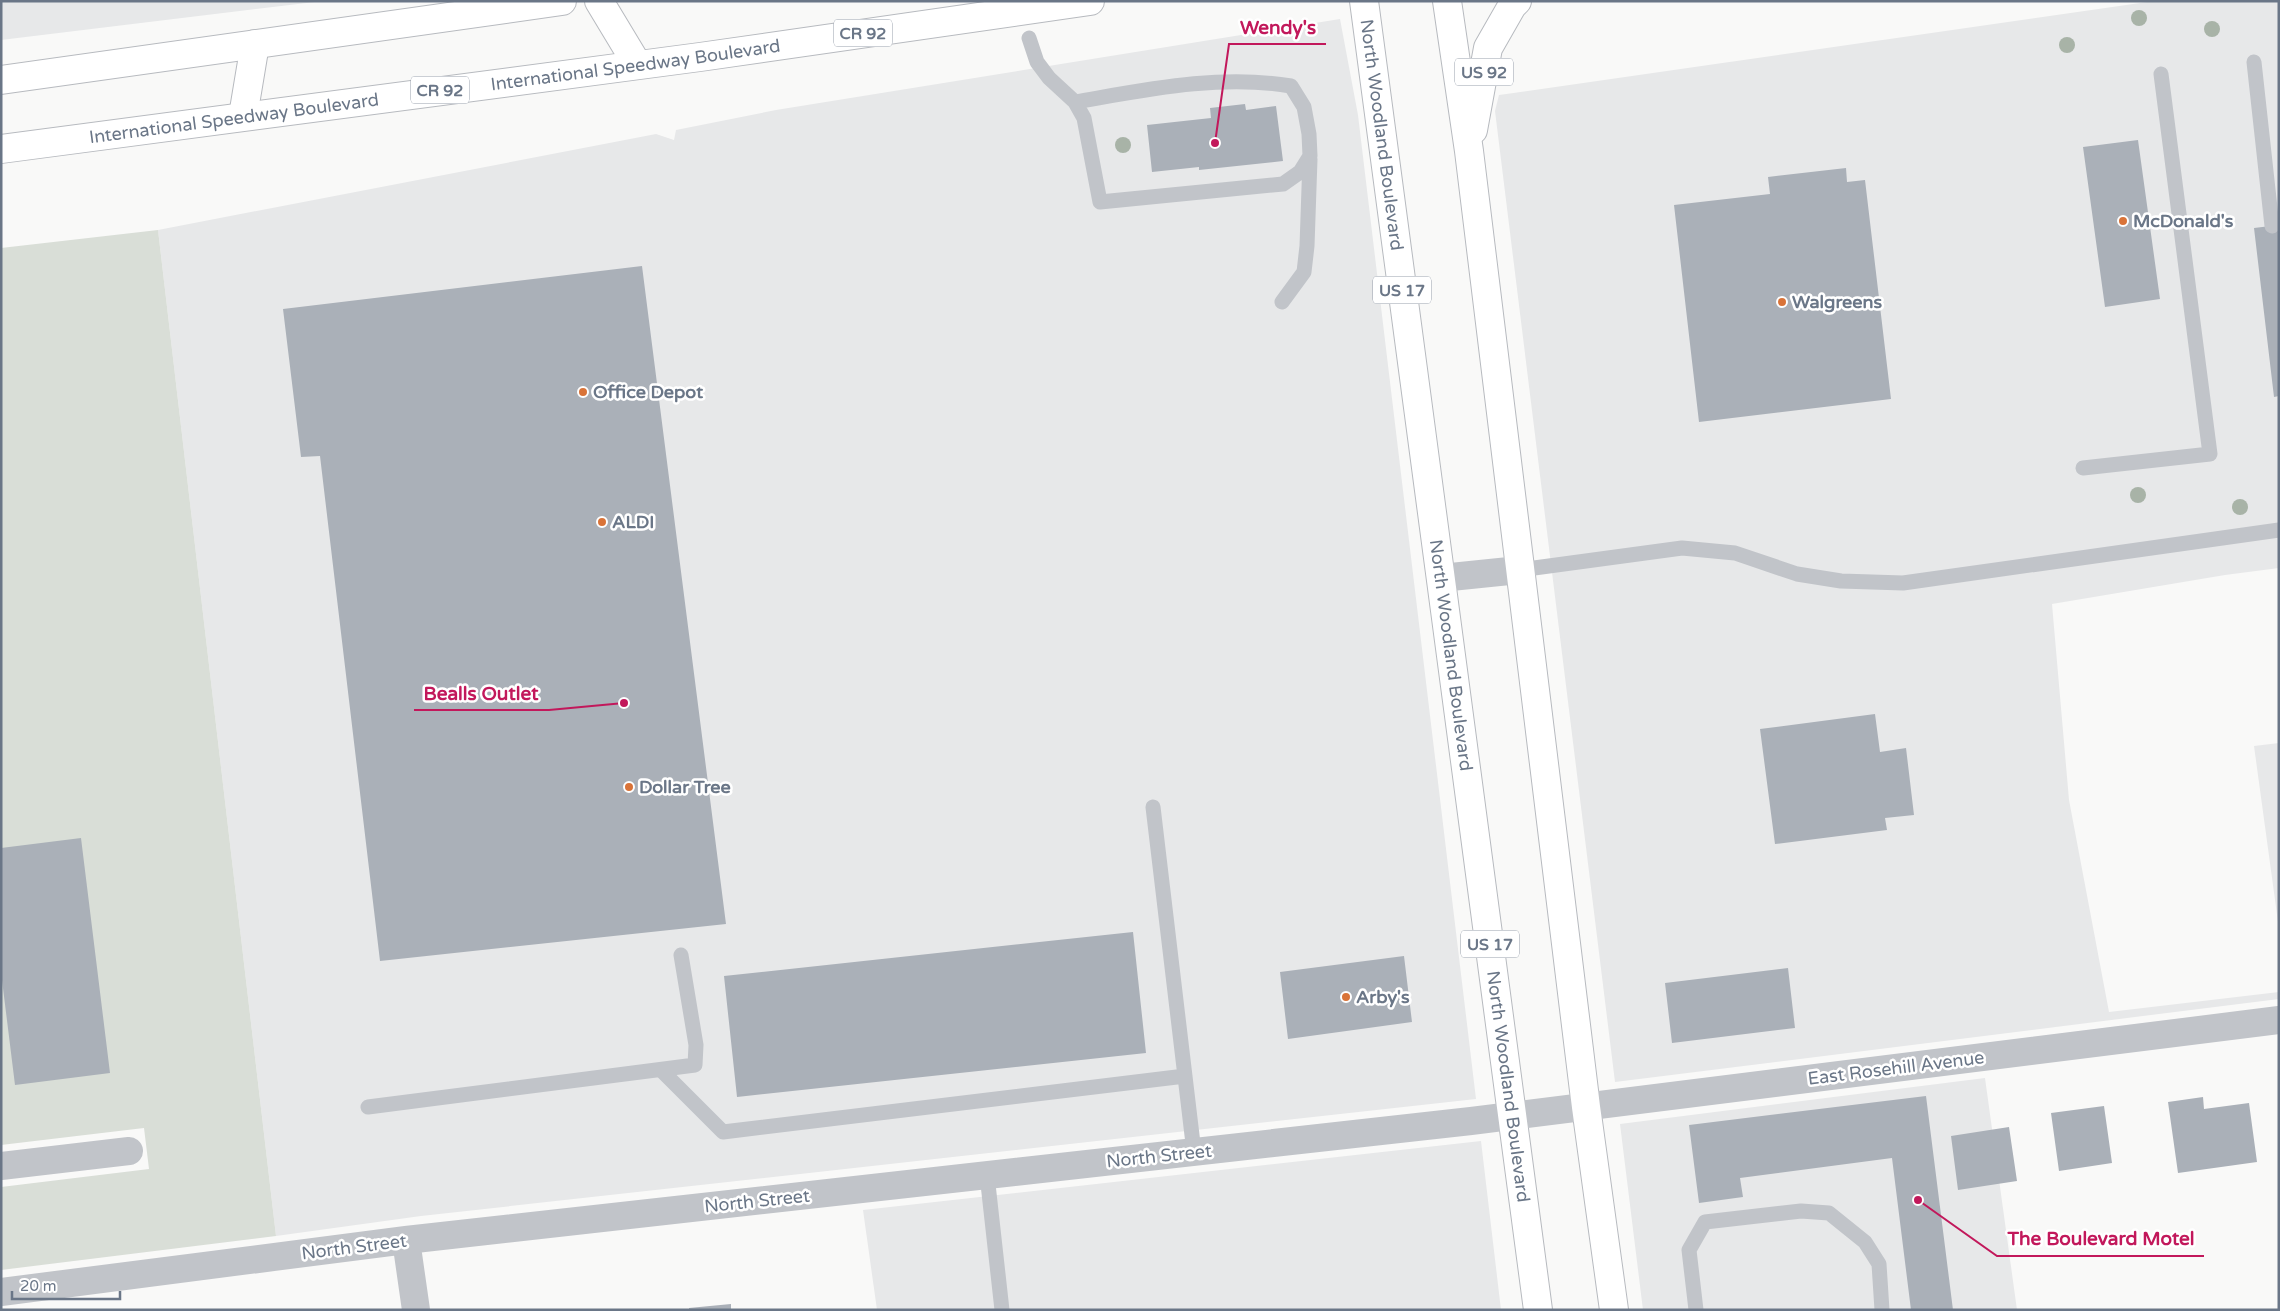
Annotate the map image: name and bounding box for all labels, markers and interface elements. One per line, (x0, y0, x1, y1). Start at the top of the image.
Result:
callout: Wendy's (1229, 10, 1326, 44)
text: Wendy's (1240, 17, 1316, 40)
street label: North Woodland Boulevard (1356, 18, 1408, 252)
road number: CR 92 (834, 19, 892, 46)
street label: International Speedway Boulevard (489, 35, 782, 95)
road number: US 92 (1455, 58, 1513, 86)
road number: CR 92 (411, 76, 469, 104)
street label: International Speedway Boulevard (88, 88, 380, 148)
place label: McDonald's (2133, 210, 2234, 232)
marker: McDonald's (2117, 215, 2129, 227)
road number: US 17 (1373, 276, 1431, 304)
place label: Walgreens (1792, 291, 1882, 313)
marker: Walgreens (1776, 296, 1788, 308)
place label: Office Depot (593, 381, 703, 403)
marker: Office Depot (577, 386, 589, 398)
place label: ALDI (612, 511, 654, 533)
marker: ALDI (596, 516, 608, 528)
street label: North Woodland Boulevard (1425, 538, 1477, 772)
callout: Bealls Outlet (414, 676, 549, 710)
text: Bealls Outlet (424, 683, 539, 705)
place label: Dollar Tree (639, 776, 731, 798)
marker: Dollar Tree (623, 781, 635, 793)
road number: US 17 (1461, 931, 1519, 958)
street label: North Woodland Boulevard (1482, 969, 1535, 1204)
place label: Arby's (1356, 986, 1410, 1008)
marker: Arby's (1340, 991, 1352, 1003)
street label: East Rosehill Avenue (1806, 1046, 1986, 1090)
street label: North Street (1105, 1140, 1213, 1172)
street label: North Street (703, 1185, 811, 1217)
callout: The Boulevard Motel (1997, 1222, 2204, 1256)
text: The Boulevard Motel (2006, 1228, 2195, 1250)
street label: North Street (300, 1230, 408, 1264)
scale bar (12, 1268, 120, 1300)
text: 20 m (20, 1277, 57, 1295)

